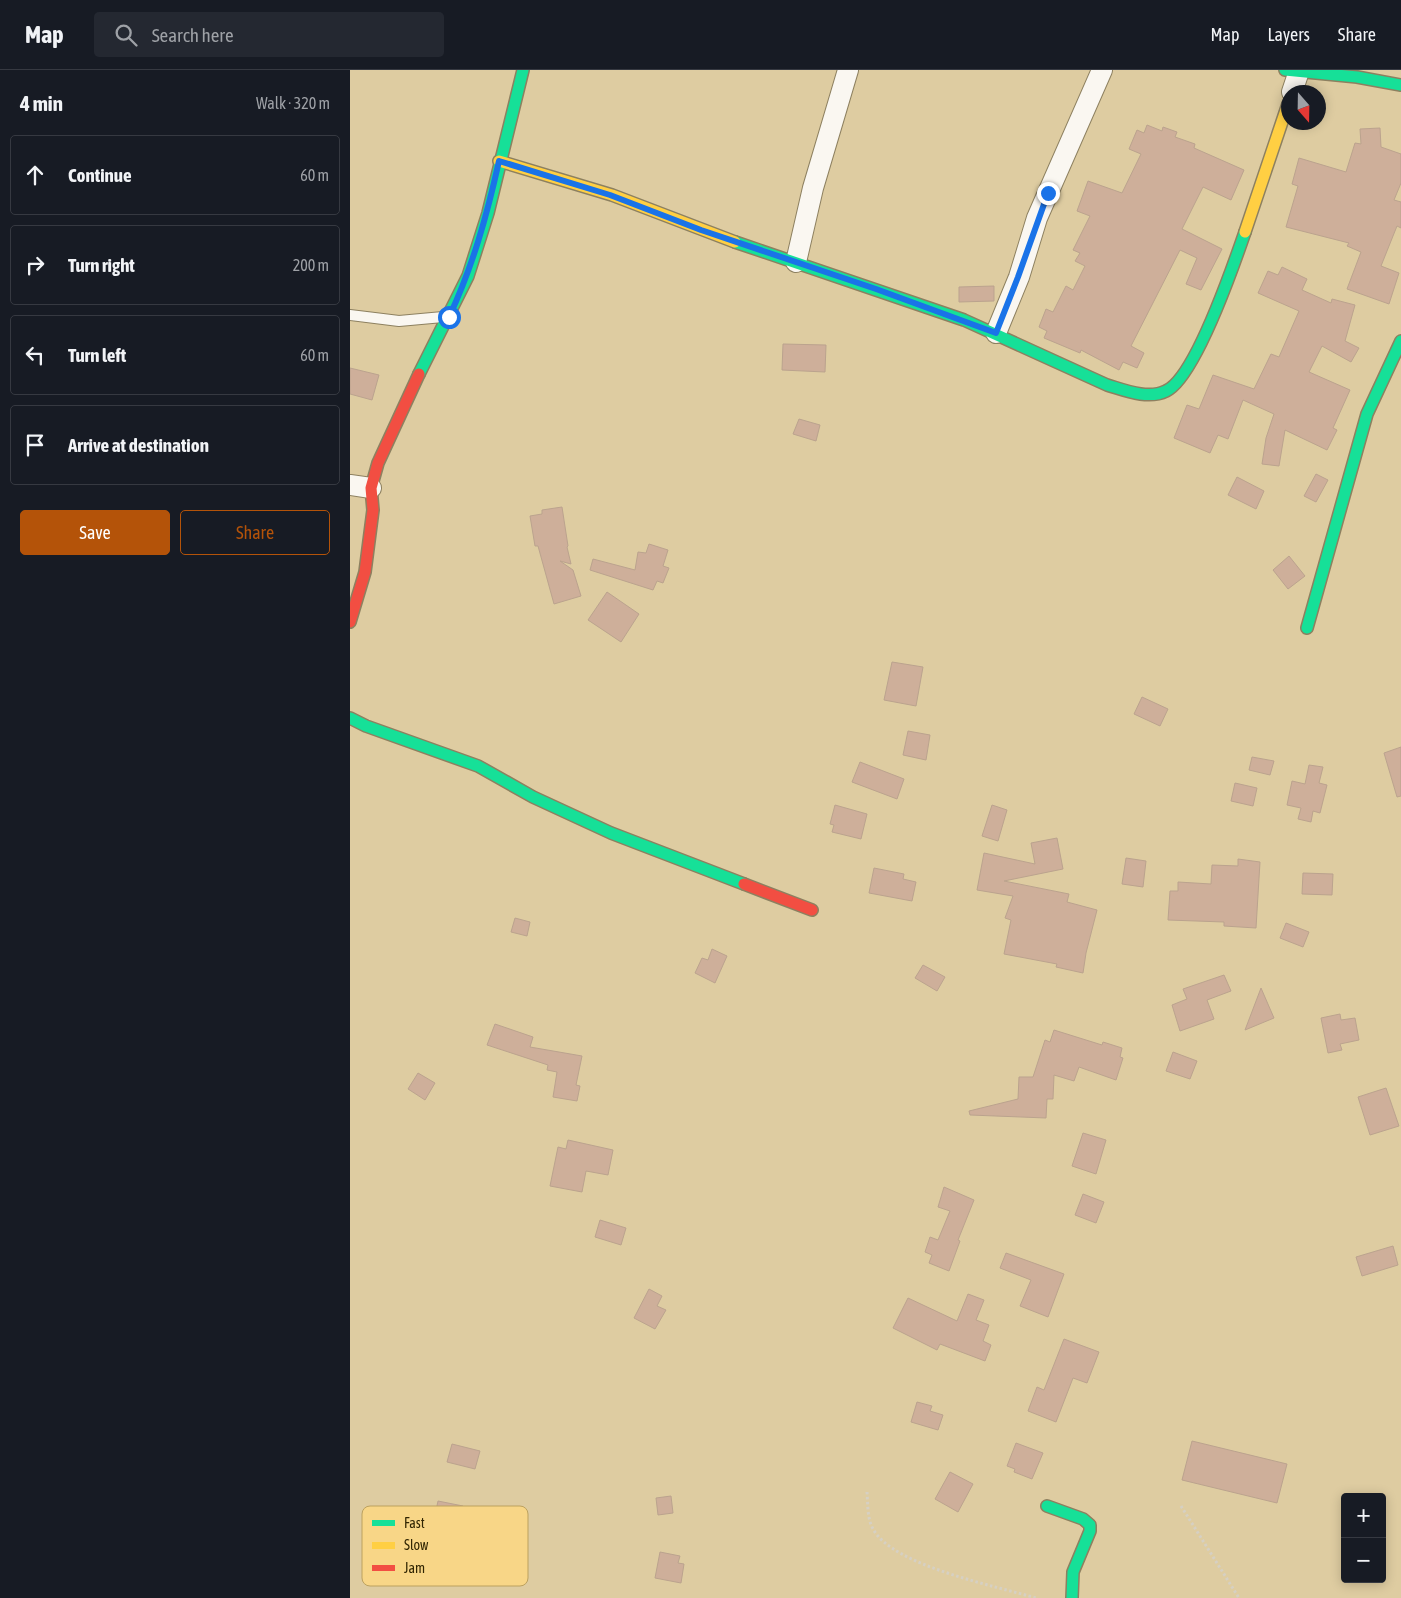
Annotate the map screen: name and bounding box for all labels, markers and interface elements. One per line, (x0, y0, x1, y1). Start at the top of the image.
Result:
search box (94, 12, 444, 57)
text: Map (25, 21, 64, 48)
icon: search (112, 21, 140, 49)
text: Search here (152, 24, 234, 46)
text: Map (1210, 24, 1239, 45)
text: Layers (1267, 24, 1310, 45)
text: Share (1338, 24, 1376, 45)
north arrow (1281, 85, 1326, 130)
text: 4 min (20, 91, 63, 115)
text: Walk · 320 m (256, 94, 330, 112)
icon: ahead (21, 161, 49, 189)
text: Continue (68, 164, 132, 186)
text: 60 m (300, 166, 329, 184)
route end (1037, 182, 1060, 205)
icon: right (21, 251, 49, 279)
text: Turn right (68, 254, 135, 276)
text: 200 m (293, 256, 329, 274)
route start (438, 306, 461, 329)
icon: left (21, 341, 49, 369)
text: Turn left (68, 344, 126, 366)
text: 60 m (300, 346, 329, 364)
icon: arrive (21, 431, 49, 459)
text: Arrive at destination (68, 434, 209, 456)
button: Save (20, 510, 170, 555)
button: Share (180, 510, 330, 555)
map controls (1341, 1493, 1386, 1583)
button: + (1341, 1493, 1386, 1538)
legend (362, 1506, 528, 1586)
text: Fast (404, 1515, 425, 1531)
text: Slow (404, 1537, 429, 1553)
button: − (1341, 1538, 1386, 1583)
text: Jam (404, 1560, 425, 1576)

